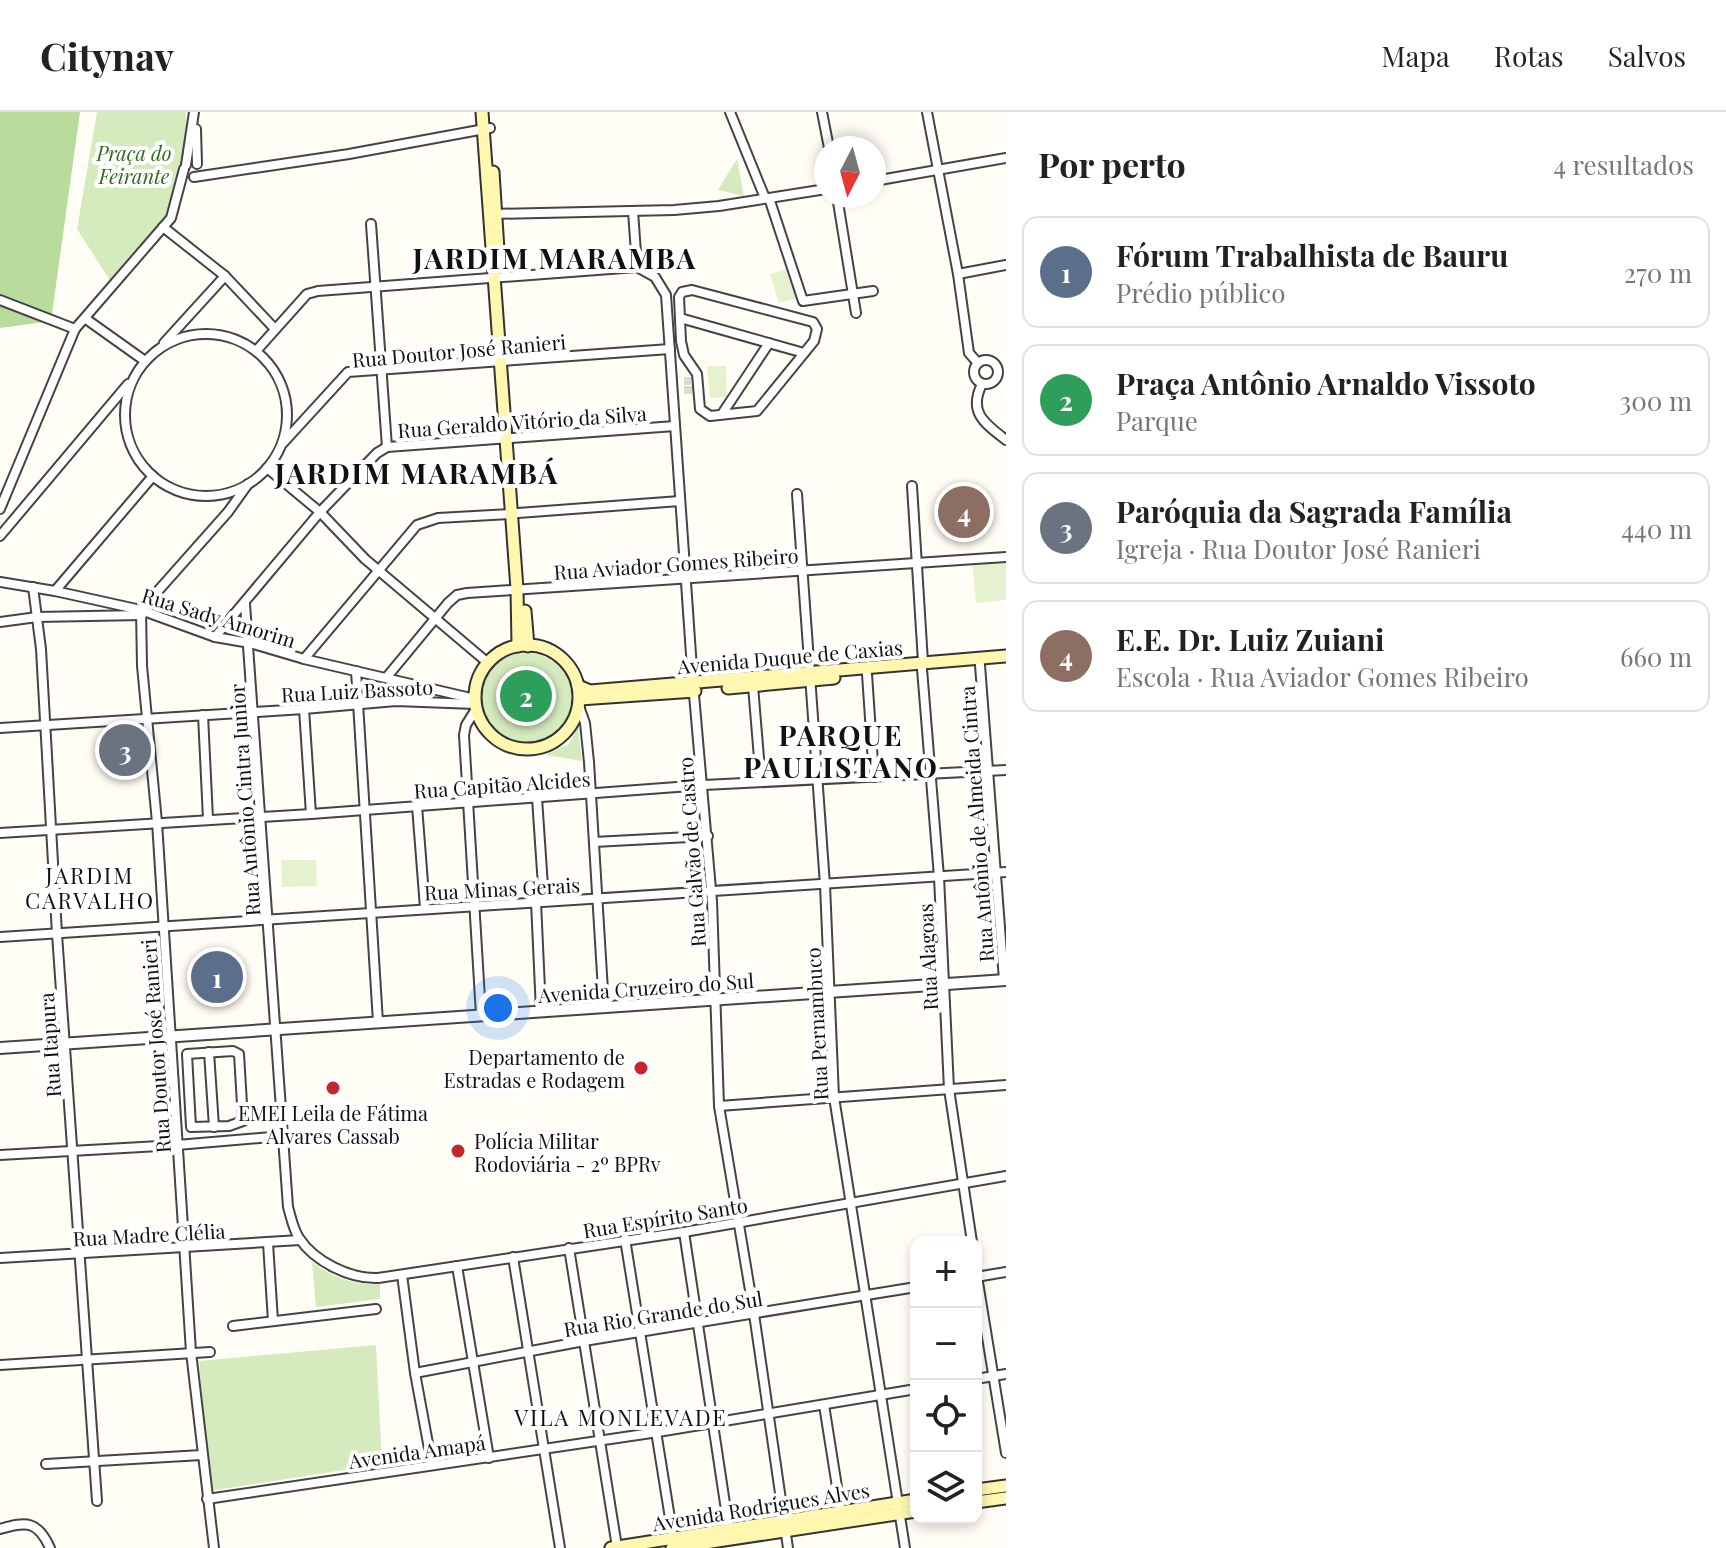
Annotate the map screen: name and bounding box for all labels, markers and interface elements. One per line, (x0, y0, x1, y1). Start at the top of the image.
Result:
text: Citynav (40, 30, 174, 81)
text: Mapa (1381, 37, 1450, 74)
text: Rotas (1494, 37, 1564, 74)
text: Salvos (1608, 37, 1686, 74)
north arrow (814, 136, 886, 208)
park label: Praça do Feirante (95, 139, 172, 189)
text: Por perto (1038, 141, 1186, 187)
text: 4 resultados (1553, 147, 1694, 182)
text: Fórum Trabalhista de Bauru (1116, 235, 1508, 275)
district label: JARDIM MARAMBA (412, 239, 697, 276)
text: 1 (1061, 255, 1071, 290)
text: 270 m (1624, 255, 1692, 290)
text: Prédio público (1116, 275, 1285, 310)
street label: Rua Doutor José Ranieri (351, 327, 567, 373)
text: Praça Antônio Arnaldo Vissoto (1116, 363, 1536, 403)
text: 2 (1059, 383, 1073, 418)
text: 300 m (1620, 383, 1692, 418)
street label: Rua Geraldo Vitório da Silva (397, 399, 648, 443)
text: Parque (1116, 403, 1198, 438)
district label: JARDIM MARAMBÁ (274, 454, 559, 491)
pin: 4 (938, 482, 990, 542)
text: Paróquia da Sagrada Família (1116, 491, 1512, 531)
text: 3 (1060, 511, 1072, 546)
text: 440 m (1621, 511, 1692, 546)
text: Igreja · Rua Doutor José Ranieri (1116, 531, 1481, 566)
street label: Rua Aviador Gomes Ribeiro (553, 541, 799, 585)
street label: Rua Sady Amorim (139, 581, 299, 653)
text: E.E. Dr. Luiz Zuiani (1116, 619, 1385, 659)
street label: Avenida Duque de Caxias (675, 633, 904, 679)
text: 4 (1059, 639, 1073, 674)
text: 660 m (1620, 639, 1692, 674)
text: Escola · Rua Aviador Gomes Ribeiro (1116, 659, 1529, 694)
pin: 2 (500, 666, 552, 726)
street label: Rua Luiz Bassoto (280, 673, 434, 707)
street label: Rua Antônio Cintra Junior (222, 683, 266, 917)
street label: Rua Antônio de Almeida Cintra (953, 685, 999, 963)
district label: PARQUE PAULISTANO (743, 716, 939, 785)
pin: 3 (99, 720, 151, 780)
street label: Rua Galvão de Castro (671, 756, 711, 948)
street label: Rua Capitão Alcides (413, 764, 591, 804)
district label: JARDIM CARVALHO (25, 860, 155, 915)
street label: Rua Minas Gerais (423, 870, 581, 906)
street label: Rua Alagoas (911, 903, 943, 1011)
street label: Rua Doutor José Ranieri (134, 938, 176, 1154)
pin: 1 (191, 947, 243, 1007)
street label: Rua Pernambuco (799, 947, 833, 1101)
street label: Avenida Cruzeiro do Sul (536, 966, 755, 1008)
your location (478, 988, 518, 1028)
street label: Rua Itapura (32, 992, 66, 1098)
place label: Departamento de Estradas e Rodagem (444, 1043, 625, 1093)
marker: Departamento de Estradas e Rodagem (632, 1059, 650, 1077)
marker: EMEI Leila de Fátima Alvares Cassab (324, 1079, 342, 1097)
place label: EMEI Leila de Fátima Alvares Cassab (238, 1099, 428, 1149)
place label: Polícia Militar Rodoviária - 2º BPRv (474, 1127, 661, 1177)
marker: Polícia Militar Rodoviária - 2º BPRv (449, 1142, 467, 1160)
street label: Rua Espírito Santo (581, 1191, 749, 1243)
street label: Rua Madre Clélia (72, 1217, 226, 1251)
map controls (910, 1236, 982, 1524)
button: + (910, 1236, 982, 1308)
street label: Rua Rio Grande do Sul (561, 1284, 765, 1342)
button: − (910, 1308, 982, 1380)
button: locate (910, 1380, 982, 1452)
district label: VILA MONLEVADE (513, 1402, 728, 1432)
street label: Avenida Amapá (346, 1428, 487, 1474)
button: layers (910, 1452, 982, 1524)
street label: Avenida Rodrigues Alves (650, 1476, 871, 1537)

